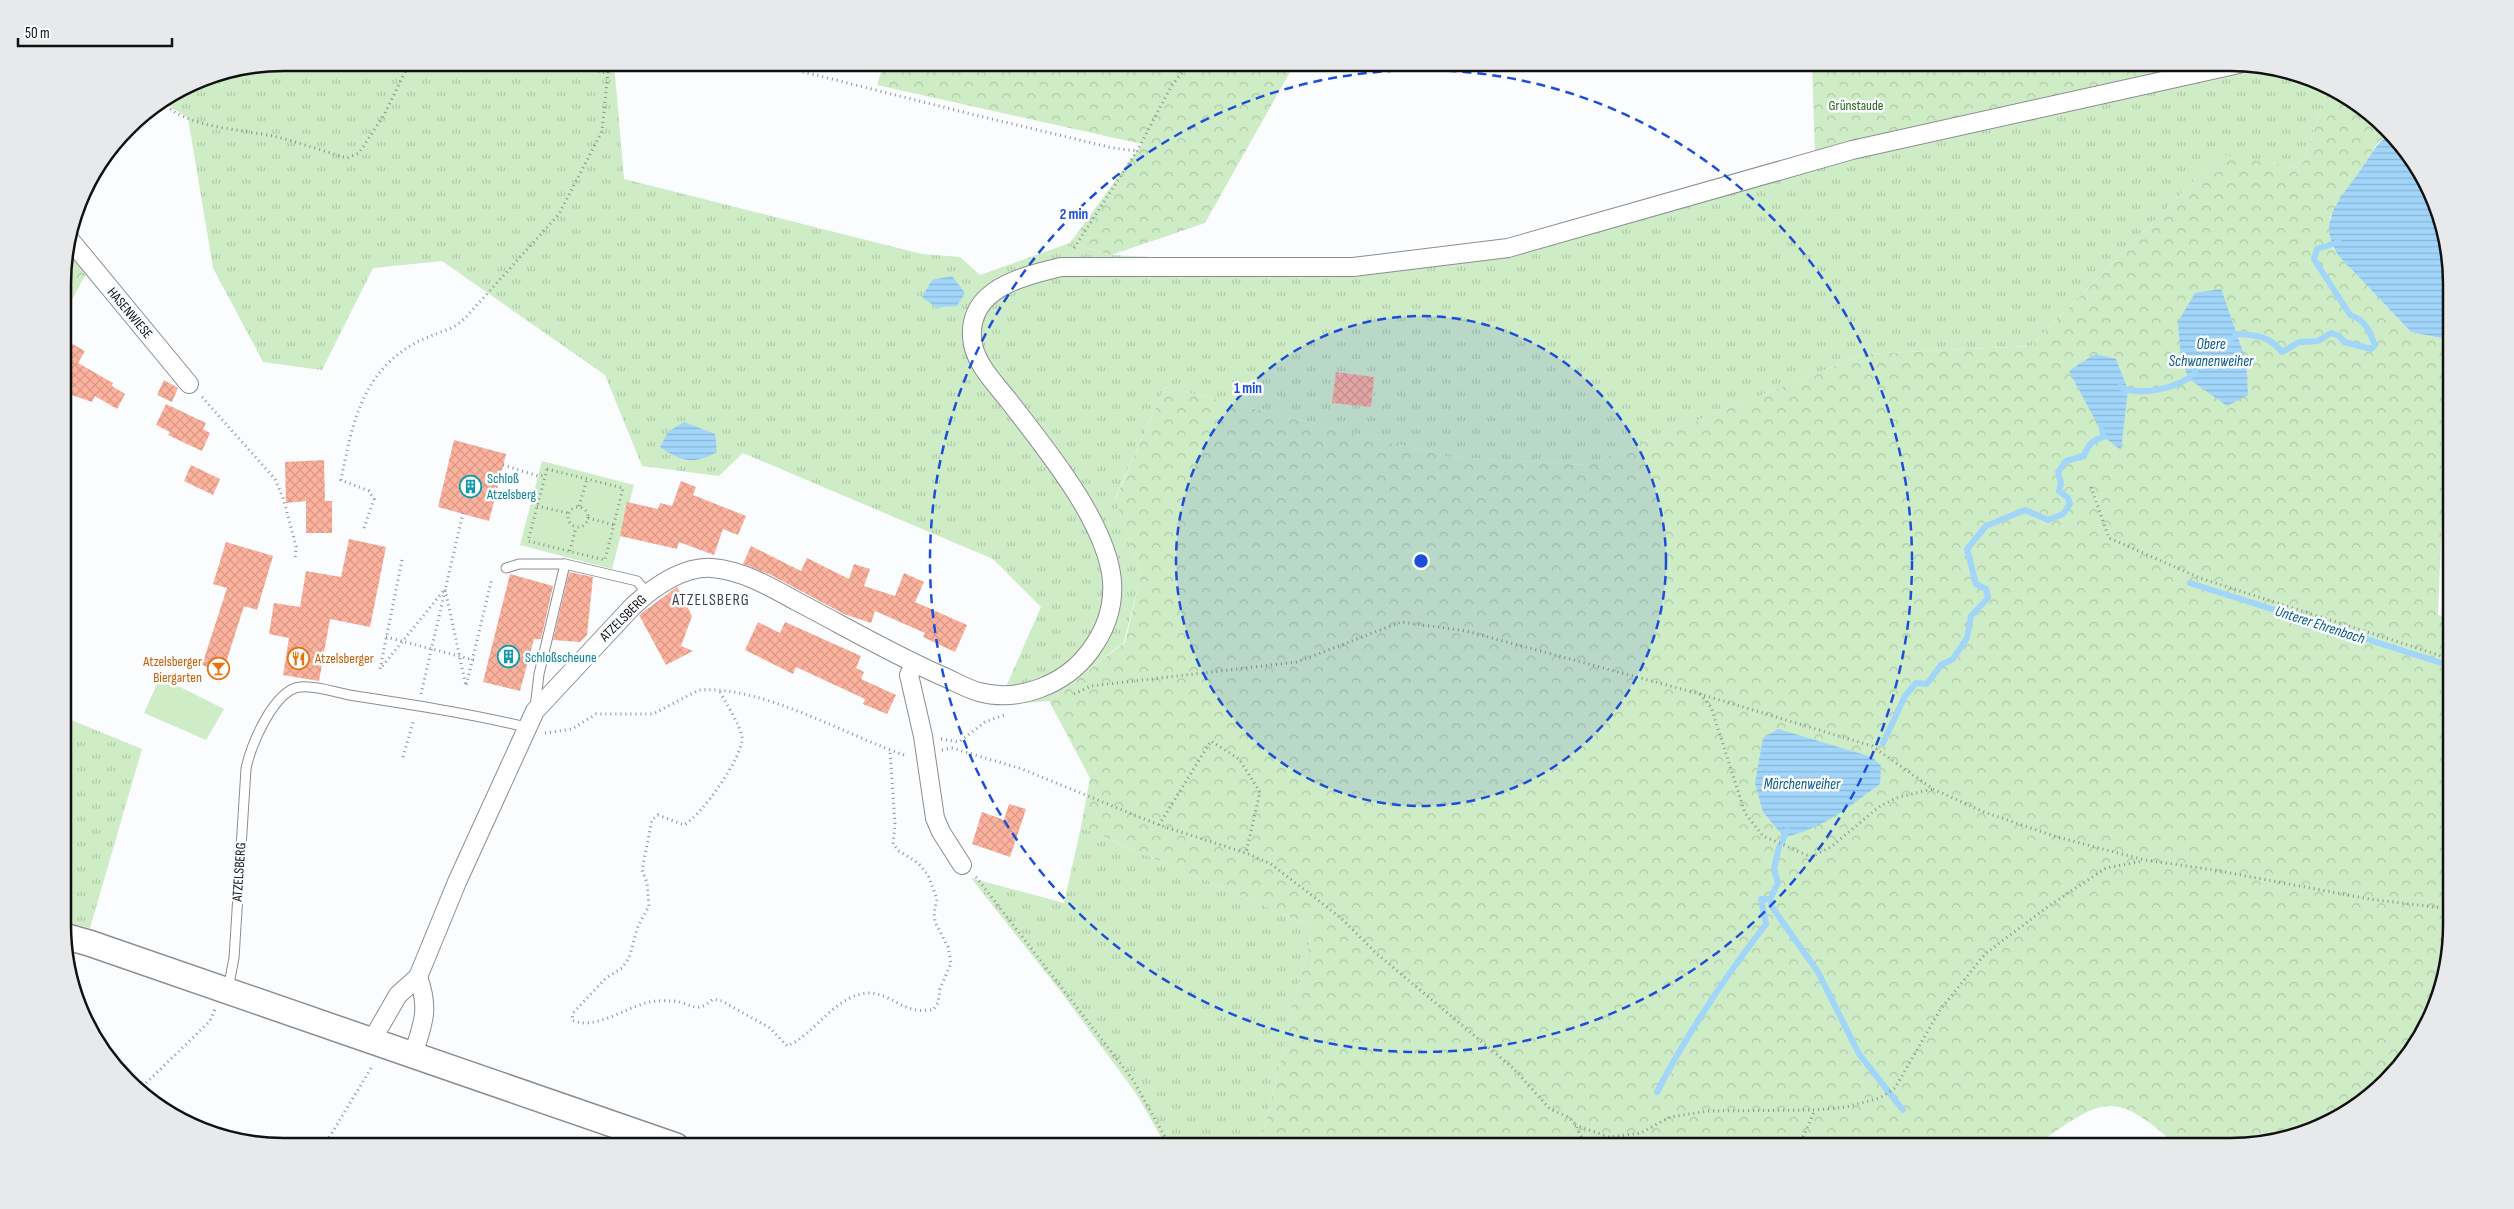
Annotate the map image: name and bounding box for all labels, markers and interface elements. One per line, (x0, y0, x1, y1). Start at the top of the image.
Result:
scale bar (18, 15, 171, 47)
text: 50 m (25, 24, 50, 43)
park label: Grünstaude (1829, 97, 1883, 114)
text: 2 min (1060, 205, 1088, 224)
street label: HASENWIESE (104, 284, 156, 342)
water label: Obere Schwanenweiher (2169, 335, 2254, 371)
text: 1 min (1234, 379, 1262, 398)
place label: Schloß Atzelsberg (486, 470, 537, 503)
building icon: Schloß Atzelsberg (459, 474, 483, 498)
centre of rings (1412, 552, 1430, 570)
street label: ATZELSBERG (595, 591, 650, 646)
district label: ATZELSBERG (671, 591, 750, 610)
water label: Unterer Ehrenbach (2273, 602, 2367, 648)
building icon: Schloßscheune (497, 645, 521, 669)
restaurant icon: Atzelsberger (287, 646, 311, 670)
place label: Schloßscheune (525, 649, 597, 666)
place label: Atzelsberger (314, 650, 374, 667)
place label: Atzelsberger Biergarten (142, 653, 202, 686)
bar icon: Atzelsberger Biergarten (206, 657, 230, 681)
water label: Märchenweiher (1764, 775, 1841, 794)
street label: ATZELSBERG (228, 842, 250, 903)

